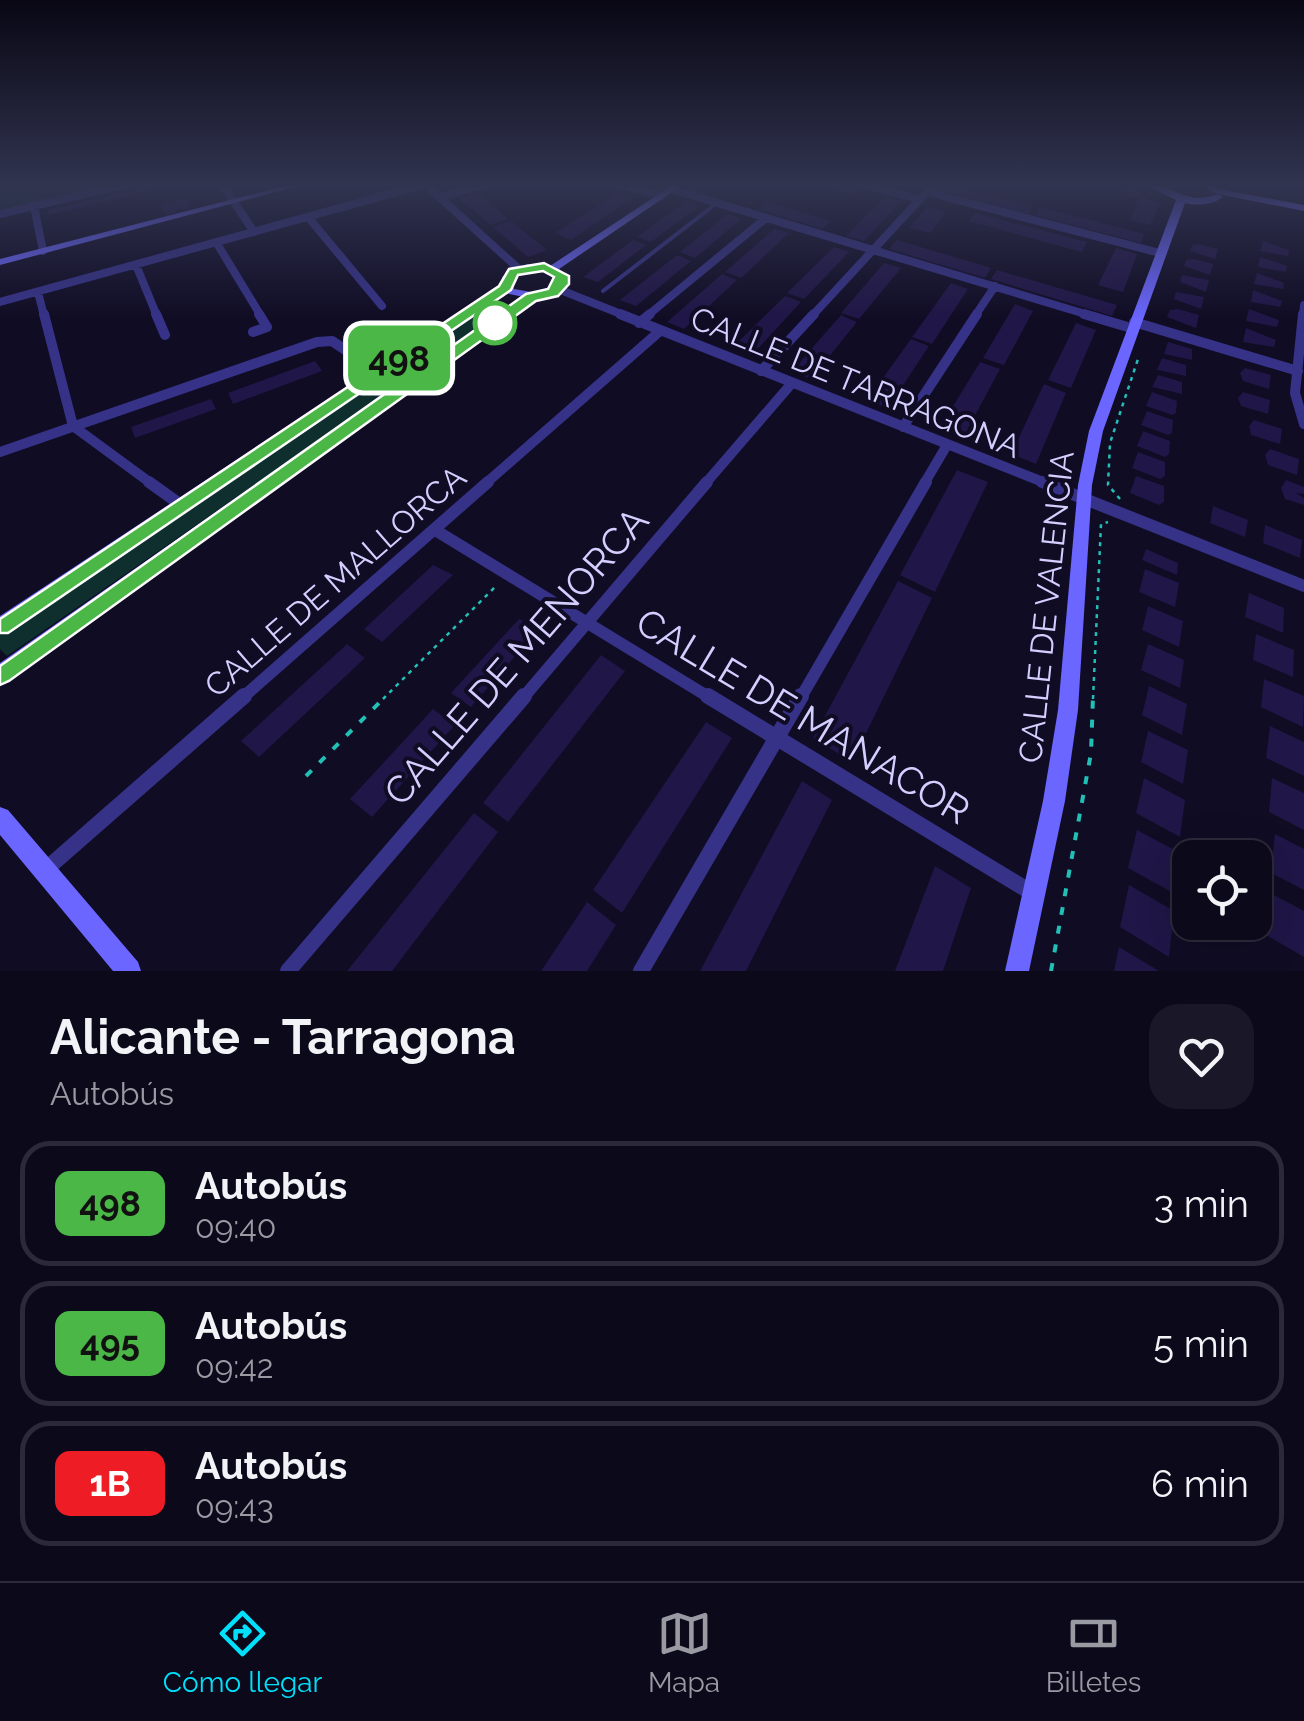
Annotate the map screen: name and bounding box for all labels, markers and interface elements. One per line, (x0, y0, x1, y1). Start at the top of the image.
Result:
street label: CALLE DE TARRAGONA (686, 299, 1027, 465)
unlabelled marker (474, 302, 516, 344)
line badge: 498 (342, 326, 456, 390)
text: 498 (368, 338, 430, 379)
street label: CALLE DE VALENCIA (1011, 449, 1081, 765)
street label: CALLE DE MALLORCA (197, 458, 473, 704)
street label: CALLE DE MENORCA (375, 498, 658, 814)
street label: CALLE DE MANACOR (628, 599, 978, 833)
map controls (1172, 840, 1272, 940)
button: locate (1172, 840, 1272, 940)
button: heart (1149, 1004, 1254, 1109)
text: Alicante - Tarragona (50, 1009, 515, 1065)
text: Autobús (50, 1075, 174, 1112)
text: Autobús (195, 1163, 347, 1208)
text: 3 min (1154, 1181, 1249, 1226)
text: 498 (79, 1183, 141, 1224)
text: 09:40 (195, 1208, 276, 1245)
text: Autobús (195, 1303, 347, 1348)
text: 5 min (1153, 1321, 1249, 1366)
text: 495 (80, 1323, 140, 1364)
text: 09:42 (195, 1348, 274, 1385)
text: Autobús (195, 1443, 347, 1488)
text: 6 min (1151, 1461, 1249, 1506)
text: 1B (89, 1463, 131, 1504)
text: 09:43 (195, 1488, 274, 1525)
tab: Cómo llegar (163, 1606, 322, 1699)
tab: Mapa (648, 1606, 720, 1699)
tab: Billetes (1046, 1606, 1141, 1699)

